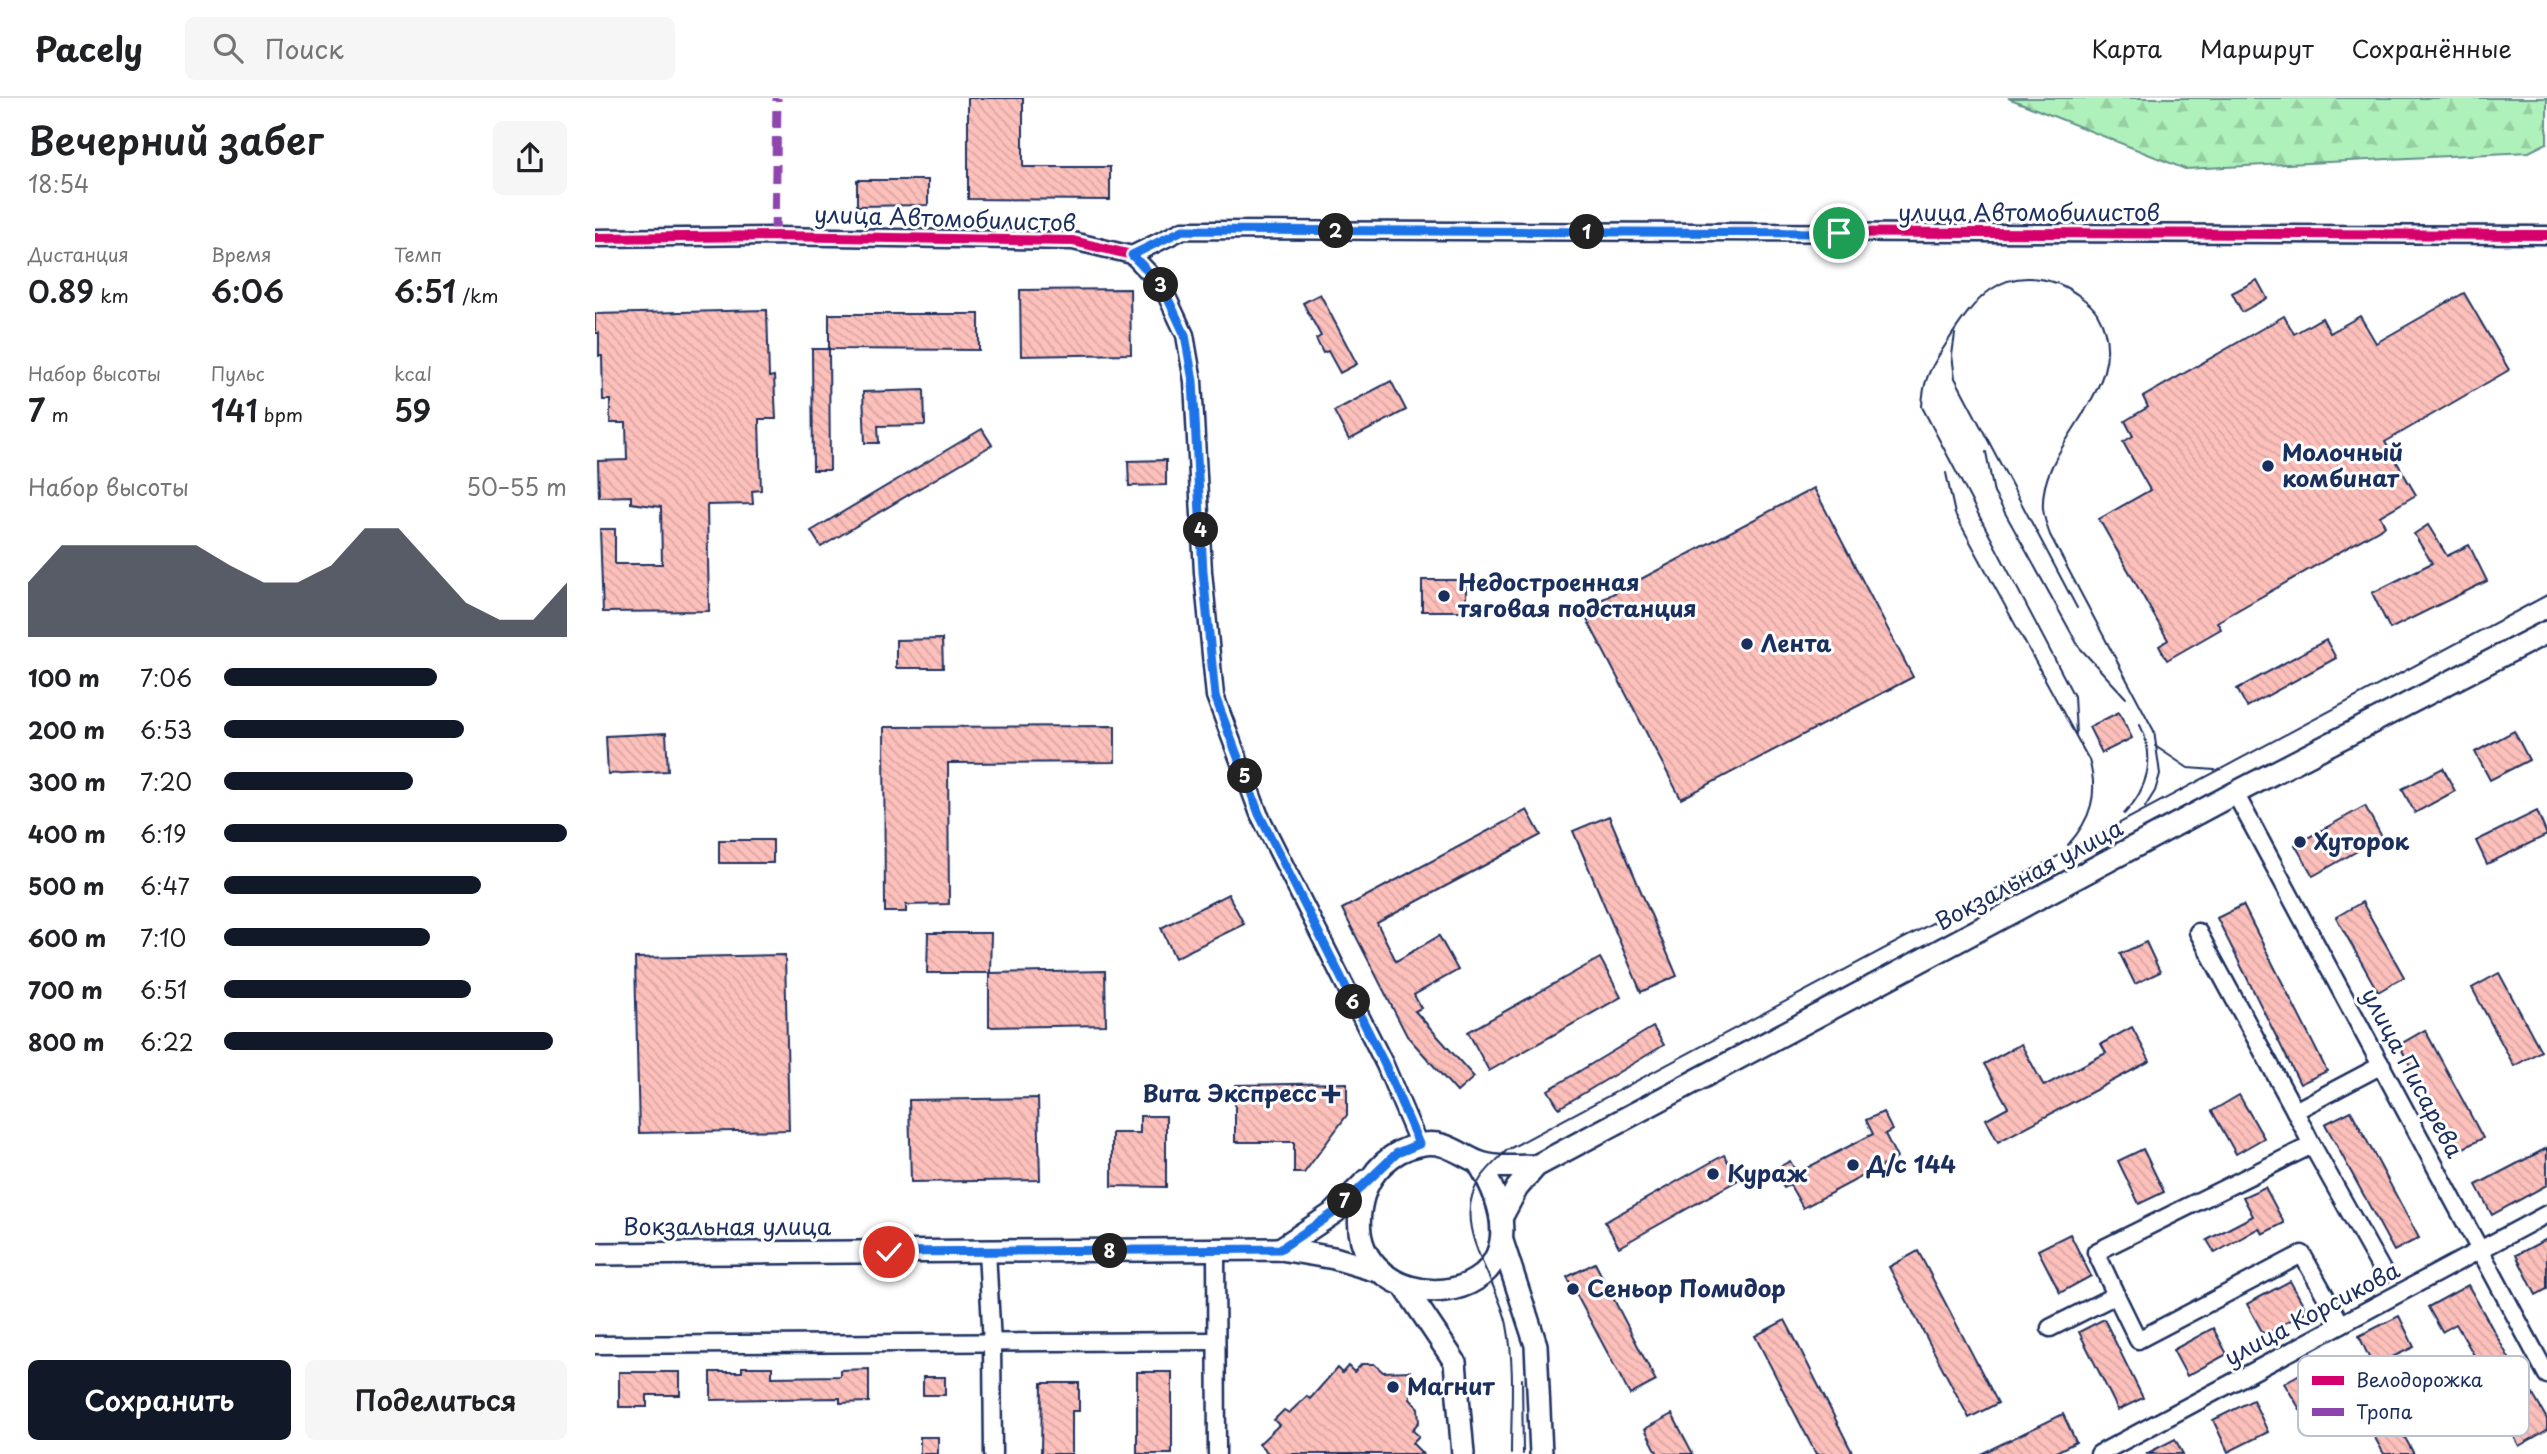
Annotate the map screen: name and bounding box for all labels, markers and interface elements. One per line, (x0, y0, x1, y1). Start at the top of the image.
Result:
search box (185, 17, 675, 80)
text: Pacely (35, 23, 143, 73)
icon: search (209, 29, 247, 67)
text: Поиск (265, 29, 344, 68)
text: Карта (2091, 30, 2162, 66)
text: Маршрут (2200, 30, 2314, 66)
text: Сохранённые (2352, 30, 2512, 66)
text: Вечерний забег (28, 111, 324, 168)
button: share (493, 121, 567, 195)
text: 18:54 (28, 166, 89, 201)
street label: улица Автомобилистов (1898, 194, 2160, 229)
street label: улица Автомобилистов (814, 195, 1077, 240)
pin (1809, 203, 1869, 263)
pin: 2 (1319, 214, 1353, 248)
pin: 1 (1569, 214, 1605, 250)
icon: arrive (1820, 214, 1858, 252)
text: 2 (1329, 216, 1342, 244)
text: 1 (1582, 217, 1591, 245)
text: Дистанция (28, 240, 129, 268)
text: Время (211, 240, 272, 268)
text: Темп (394, 240, 442, 268)
text: 0.89 (28, 268, 94, 313)
text: 6:06 (211, 268, 284, 313)
text: 6:51 (394, 268, 456, 313)
pin: 3 (1143, 268, 1179, 302)
text: 3 (1154, 270, 1167, 298)
text: km (94, 281, 129, 309)
text: /km (456, 281, 499, 309)
text: Набор высоты (28, 359, 161, 387)
text: Пульс (211, 359, 265, 387)
text: kcal (394, 359, 432, 387)
text: 7 (28, 387, 45, 432)
text: 141 (211, 387, 258, 432)
text: 59 (394, 387, 431, 432)
text: m (45, 400, 69, 428)
text: bpm (258, 400, 303, 428)
place label: Молочный комбинат (2282, 434, 2403, 495)
marker: Молочный комбинат (2260, 458, 2276, 474)
text: Набор высоты (28, 469, 189, 504)
text: 50–55 m (466, 469, 567, 504)
pin: 4 (1183, 512, 1219, 548)
text: 4 (1194, 515, 1207, 543)
place label: Недостроенная тяговая подстанция (1457, 564, 1697, 625)
marker: Недостроенная тяговая подстанция (1436, 588, 1452, 604)
place label: Лента (1761, 625, 1832, 660)
marker: Лента (1739, 636, 1755, 652)
text: 100 m (28, 660, 100, 695)
text: 7:06 (140, 660, 192, 695)
text: 200 m (28, 712, 105, 747)
text: 6:53 (140, 712, 192, 747)
pin: 5 (1227, 758, 1263, 794)
text: 5 (1238, 761, 1251, 789)
text: 300 m (28, 764, 106, 799)
text: 7:20 (140, 764, 192, 799)
street label: Вокзальная улица (1928, 809, 2129, 938)
text: 400 m (28, 816, 106, 851)
text: 6:19 (140, 816, 186, 851)
place label: Хуторок (2314, 823, 2410, 858)
marker: Хуторок (2292, 834, 2308, 850)
text: 500 m (28, 868, 105, 903)
text: 6:47 (140, 868, 190, 903)
text: 600 m (28, 920, 106, 955)
text: 7:10 (140, 920, 186, 955)
text: 700 m (28, 972, 103, 1007)
text: 6:51 (140, 972, 187, 1007)
street label: улица Писарева (2354, 981, 2473, 1164)
pin: 6 (1335, 984, 1371, 1020)
text: 6 (1346, 987, 1359, 1015)
text: 800 m (28, 1024, 105, 1059)
text: 6:22 (140, 1024, 194, 1059)
place label: Вита Экспресс (1142, 1075, 1317, 1110)
marker: Вита Экспресс (1323, 1086, 1339, 1102)
place label: Д/с 144 (1866, 1146, 1956, 1181)
place label: Кураж (1727, 1155, 1808, 1190)
marker: Д/с 144 (1845, 1157, 1861, 1173)
marker: Кураж (1705, 1166, 1721, 1182)
pin: 7 (1327, 1184, 1363, 1218)
text: 7 (1339, 1186, 1350, 1214)
street label: Вокзальная улица (623, 1208, 832, 1243)
pin (859, 1222, 919, 1282)
icon: check (870, 1233, 908, 1271)
pin: 8 (1093, 1234, 1127, 1268)
text: 8 (1104, 1236, 1115, 1264)
street label: улица Корсикова (2217, 1251, 2406, 1374)
place label: Сеньор Помидор (1587, 1270, 1786, 1305)
marker: Сеньор Помидор (1565, 1281, 1581, 1297)
legend (2298, 1356, 2529, 1436)
button: Сохранить (28, 1360, 291, 1440)
button: Поделиться (305, 1360, 567, 1440)
text: Велодорожка (2356, 1365, 2483, 1393)
place label: Магнит (1407, 1368, 1496, 1403)
marker: Магнит (1385, 1379, 1401, 1395)
text: Тропа (2356, 1397, 2413, 1425)

